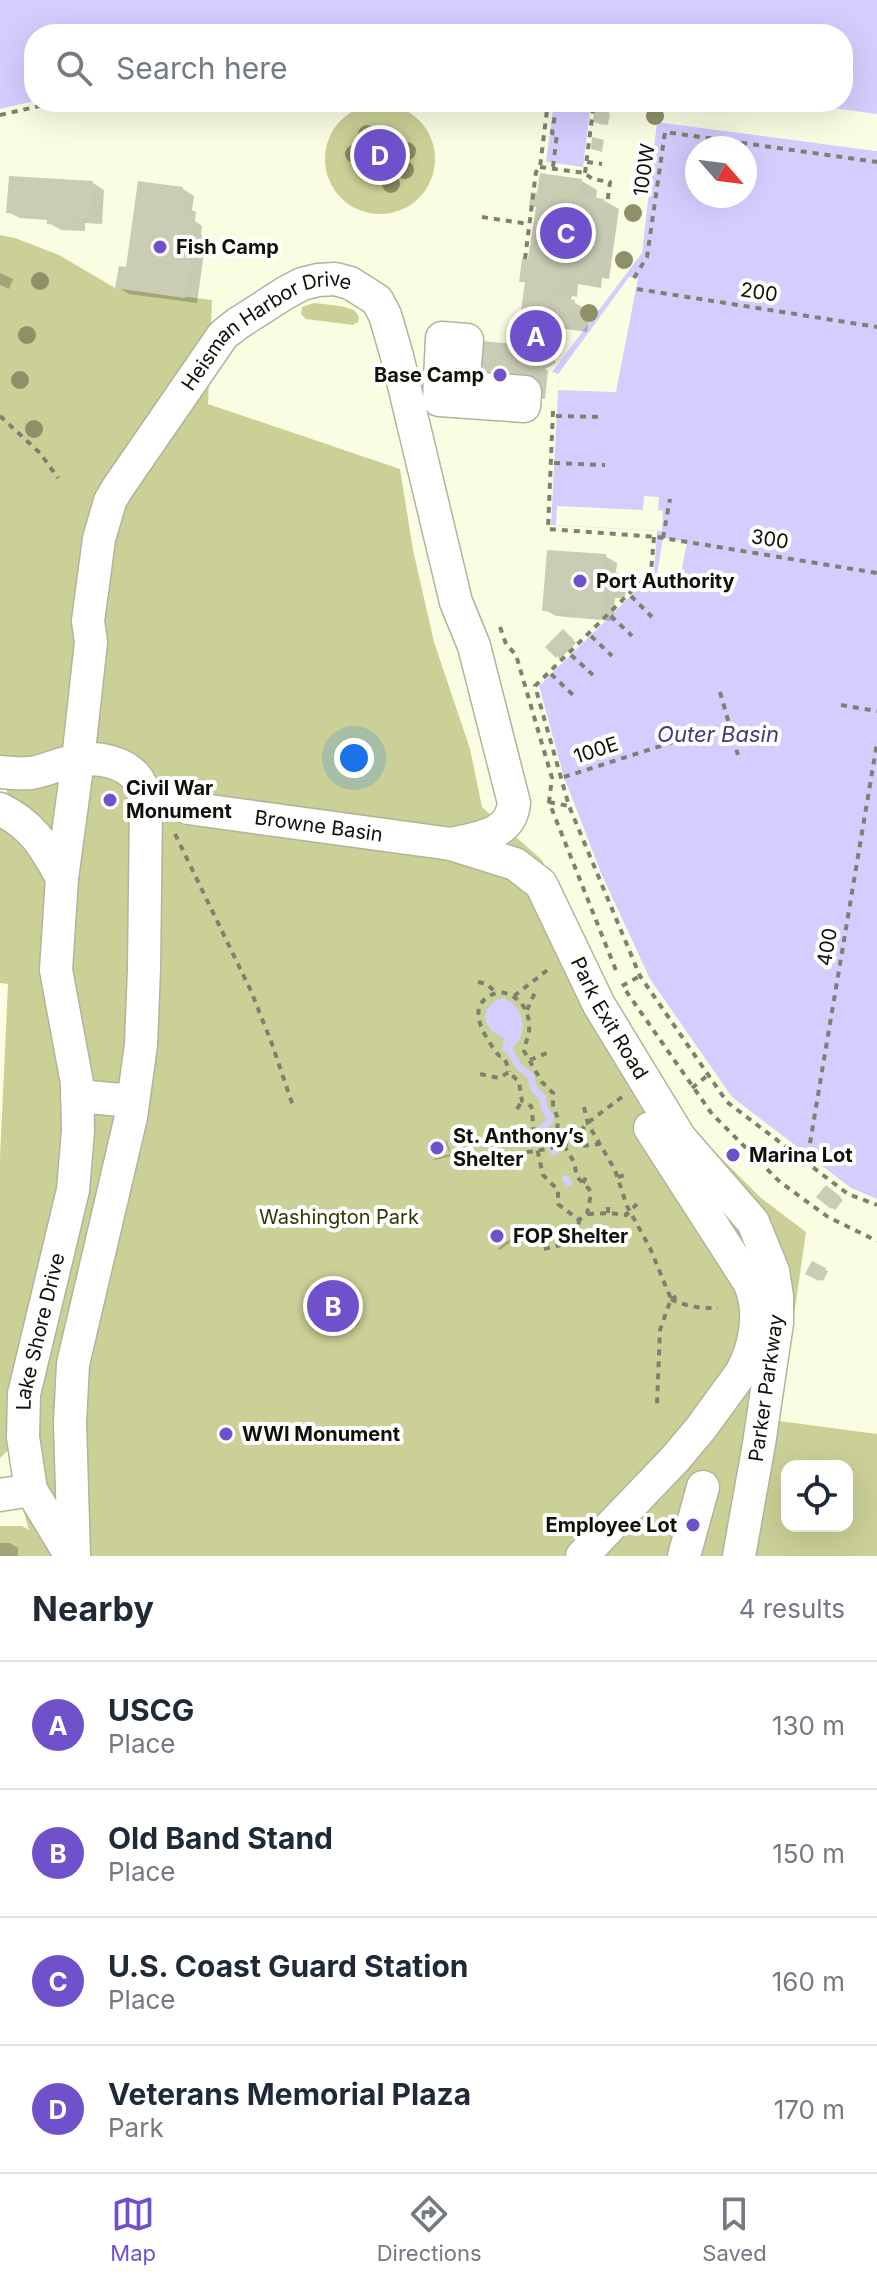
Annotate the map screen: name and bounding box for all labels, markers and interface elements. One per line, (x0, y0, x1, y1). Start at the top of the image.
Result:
search box (24, 24, 853, 112)
icon: search (52, 46, 96, 90)
text: Search here (116, 50, 288, 86)
pin: D (354, 125, 406, 185)
north arrow (685, 136, 757, 208)
street label: 100W (628, 142, 660, 198)
pin: C (540, 203, 592, 263)
place label: Fish Camp (176, 235, 279, 259)
marker: Fish Camp (151, 238, 169, 256)
street label: Heisman Harbor Drive (176, 267, 354, 395)
street label: 200 (739, 277, 779, 307)
pin: A (510, 306, 562, 366)
place label: Base Camp (374, 363, 484, 387)
marker: Base Camp (491, 366, 509, 384)
street label: 300 (750, 524, 790, 554)
place label: Port Authority (596, 569, 735, 593)
marker: Port Authority (571, 572, 589, 590)
water label: Outer Basin (657, 721, 779, 747)
street label: 100E (571, 732, 621, 768)
your location (334, 738, 374, 778)
place label: Civil War Monument (126, 776, 232, 823)
marker: Civil War Monument (101, 791, 119, 809)
street label: Browne Basin (253, 805, 384, 847)
street label: 400 (812, 926, 842, 968)
street label: Park Exit Road (566, 953, 653, 1084)
place label: St. Anthony’s Shelter (453, 1124, 584, 1171)
marker: St. Anthony’s Shelter (428, 1139, 446, 1157)
place label: Marina Lot (749, 1143, 853, 1167)
marker: Marina Lot (724, 1146, 742, 1164)
park label: Washington Park (259, 1205, 419, 1229)
place label: FOP Shelter (513, 1224, 628, 1248)
marker: FOP Shelter (488, 1227, 506, 1245)
street label: Lake Shore Drive (11, 1250, 69, 1411)
pin: B (307, 1276, 359, 1336)
street label: Parker Parkway (744, 1313, 788, 1463)
place label: WWI Monument (242, 1422, 400, 1446)
marker: WWI Monument (217, 1425, 235, 1443)
map controls (781, 1460, 853, 1532)
button: locate (781, 1460, 853, 1532)
place label: Employee Lot (546, 1513, 677, 1537)
marker: Employee Lot (684, 1516, 702, 1534)
text: Nearby (32, 1588, 154, 1629)
text: 4 results (739, 1593, 845, 1624)
text: USCG (108, 1692, 194, 1728)
text: A (48, 1710, 68, 1741)
text: 130 m (772, 1710, 845, 1741)
text: Place (108, 1728, 176, 1759)
text: Old Band Stand (108, 1820, 333, 1856)
text: B (49, 1838, 67, 1869)
text: 150 m (772, 1838, 845, 1869)
text: Place (108, 1856, 176, 1887)
text: U.S. Coast Guard Station (108, 1948, 469, 1984)
text: C (48, 1966, 68, 1997)
text: 160 m (772, 1966, 845, 1997)
text: Place (108, 1984, 176, 2015)
text: Veterans Memorial Plaza (108, 2076, 471, 2112)
text: D (49, 2094, 67, 2125)
text: 170 m (774, 2094, 845, 2125)
text: Park (108, 2112, 164, 2143)
tab: Map (110, 2192, 156, 2266)
tab: Directions (377, 2192, 482, 2266)
tab: Saved (702, 2192, 767, 2266)

